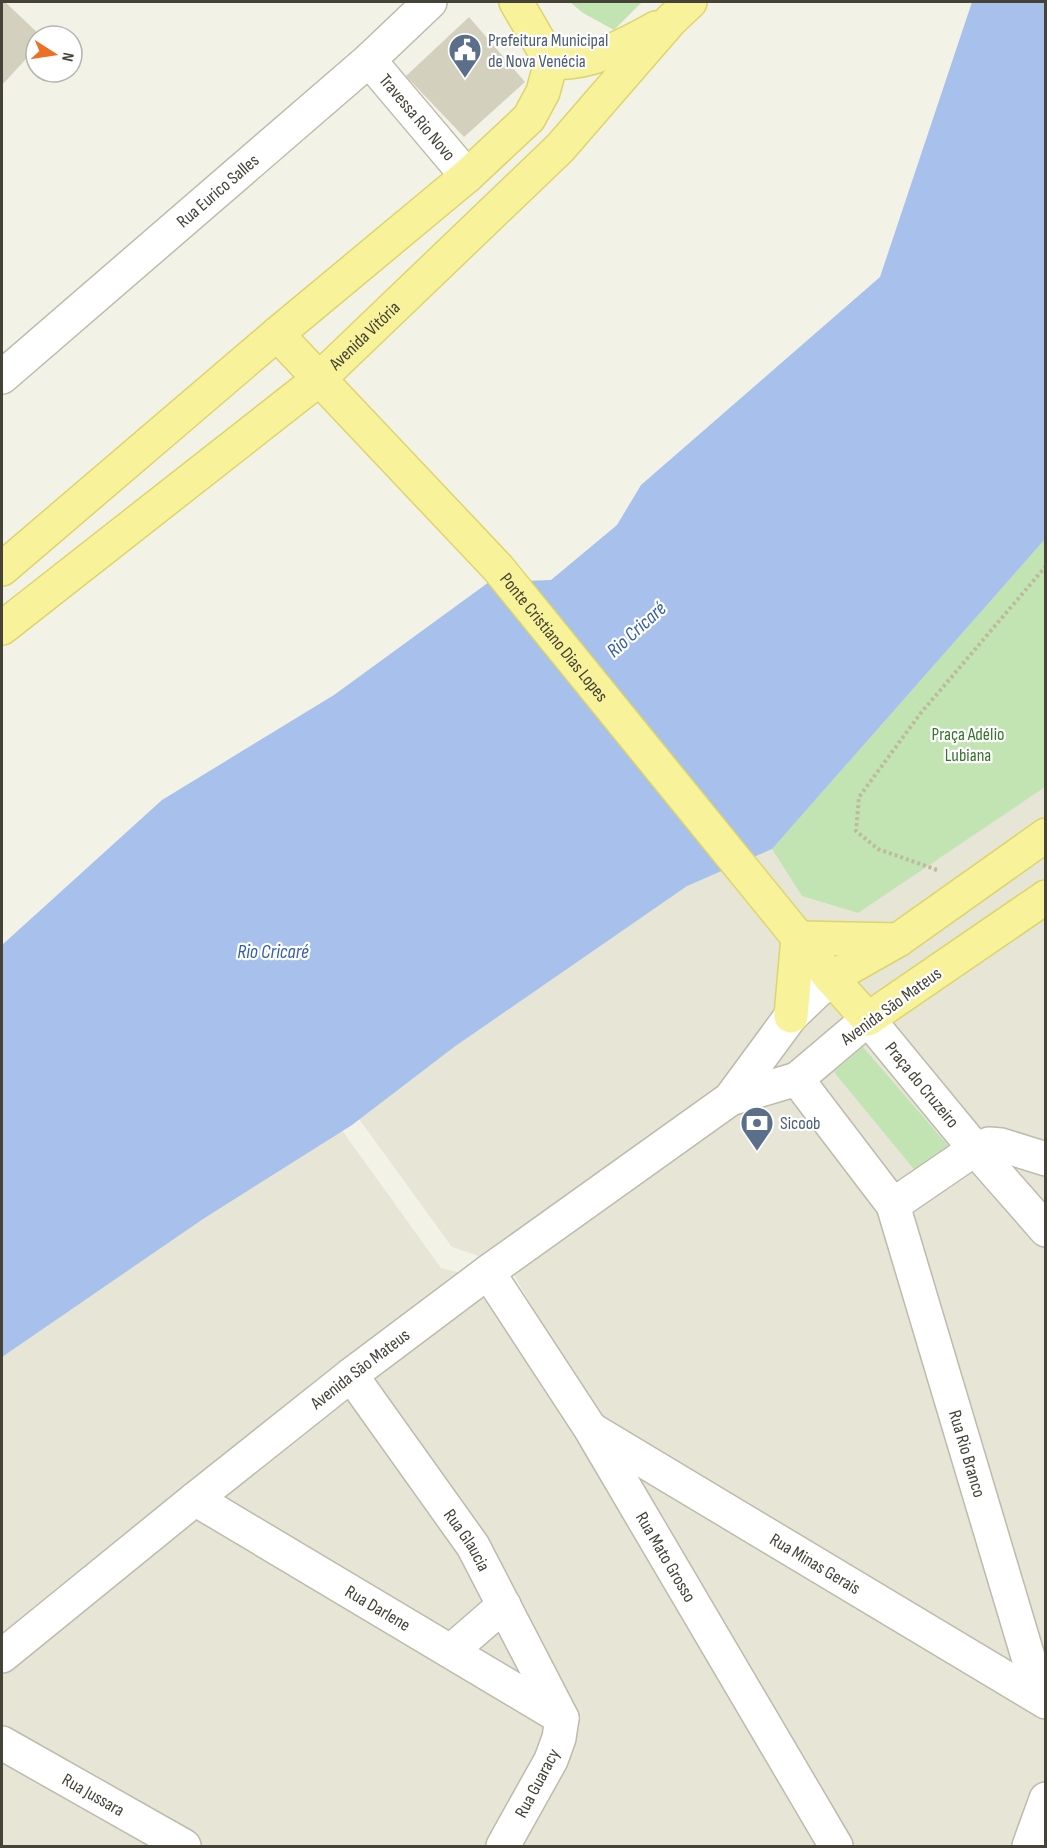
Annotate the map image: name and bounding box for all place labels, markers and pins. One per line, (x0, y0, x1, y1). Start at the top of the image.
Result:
place label: Prefeitura Municipal de Nova Venécia (488, 30, 608, 72)
public building icon: Prefeitura Municipal de Nova Venécia (447, 32, 483, 79)
bank icon: Sicoob (739, 1105, 775, 1152)
place label: Sicoob (780, 1113, 821, 1134)

